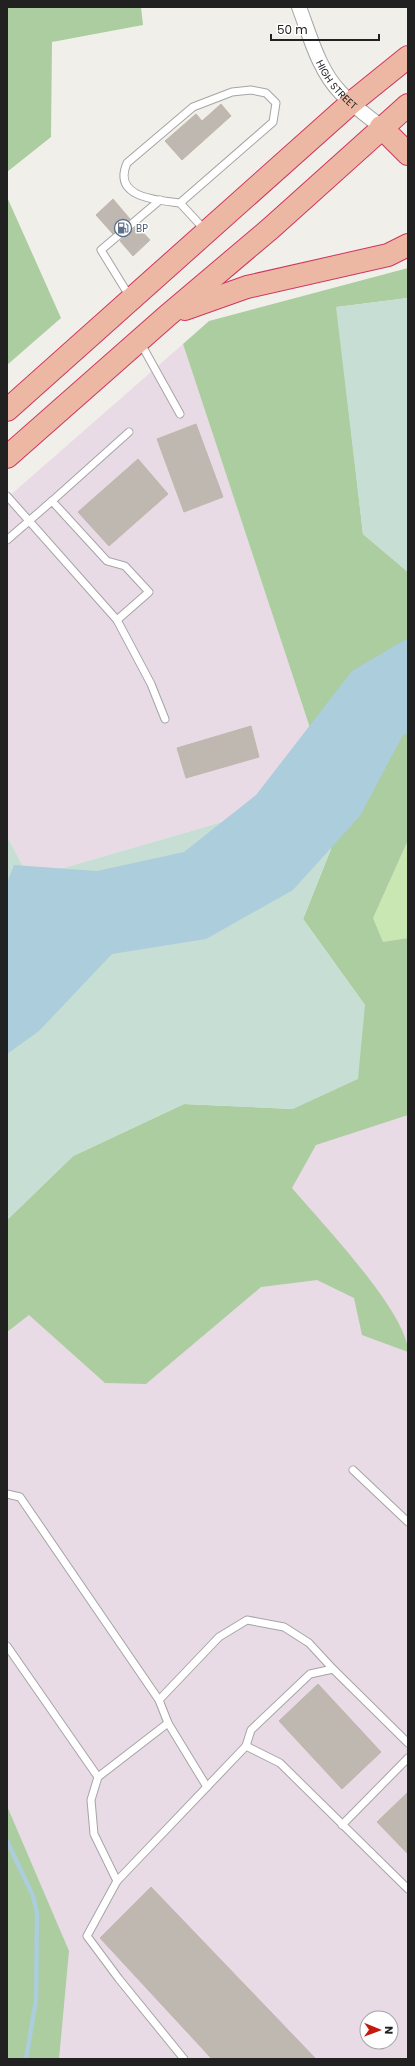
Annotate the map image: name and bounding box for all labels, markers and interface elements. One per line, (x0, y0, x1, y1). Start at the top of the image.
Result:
scale bar (271, 16, 379, 42)
text: 50 m (277, 21, 308, 38)
street label: HIGH STREET (313, 57, 361, 113)
fuel station icon: BP (113, 218, 133, 238)
place label: BP (136, 221, 148, 236)
north arrow (359, 2010, 399, 2050)
text: N (381, 2026, 397, 2034)

